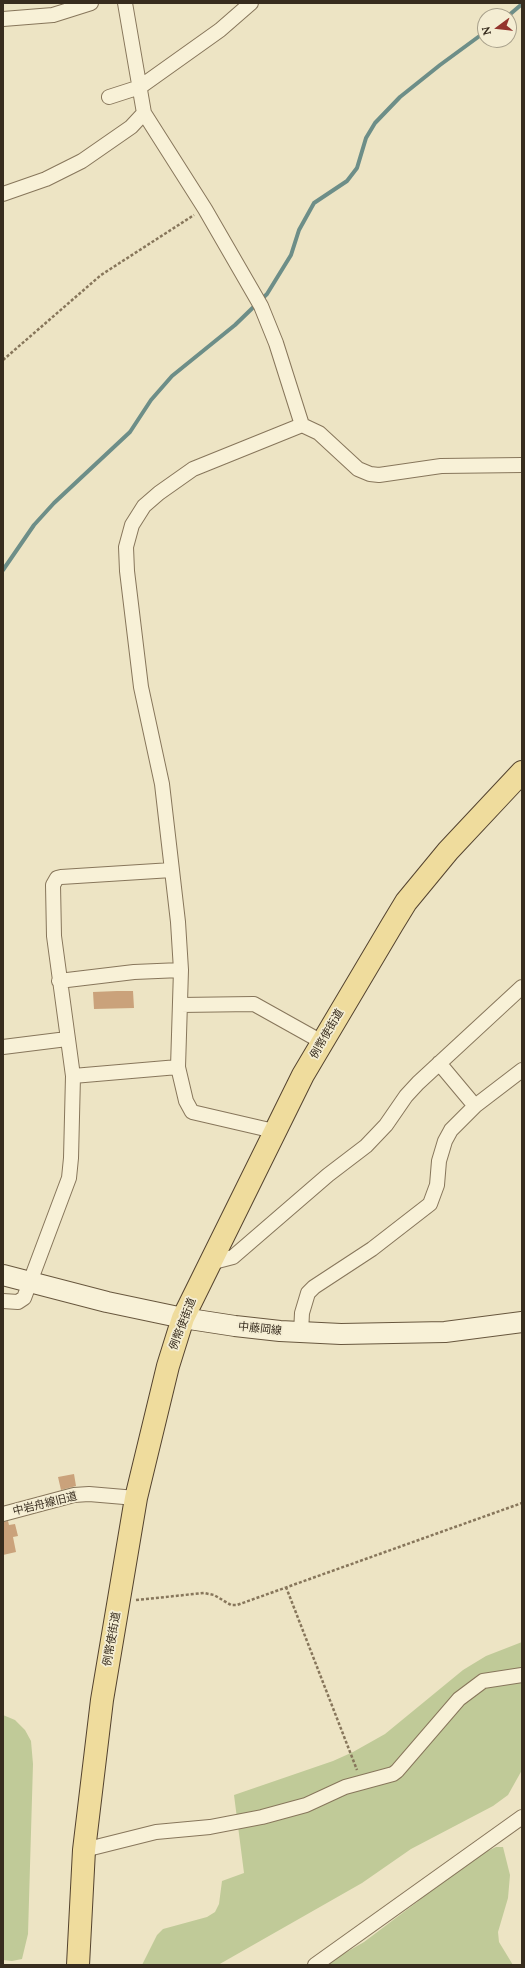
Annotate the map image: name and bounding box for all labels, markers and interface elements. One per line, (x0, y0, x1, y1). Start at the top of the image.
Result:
north arrow (477, 8, 517, 48)
text: N (479, 25, 494, 37)
street label: 例幣使街道 (308, 1007, 346, 1061)
street label: 例幣使街道 (167, 1296, 199, 1352)
street label: 中藤岡線 (237, 1320, 283, 1338)
street label: 中岩舟線旧道 (11, 1490, 79, 1518)
street label: 例幣使街道 (101, 1611, 123, 1667)

